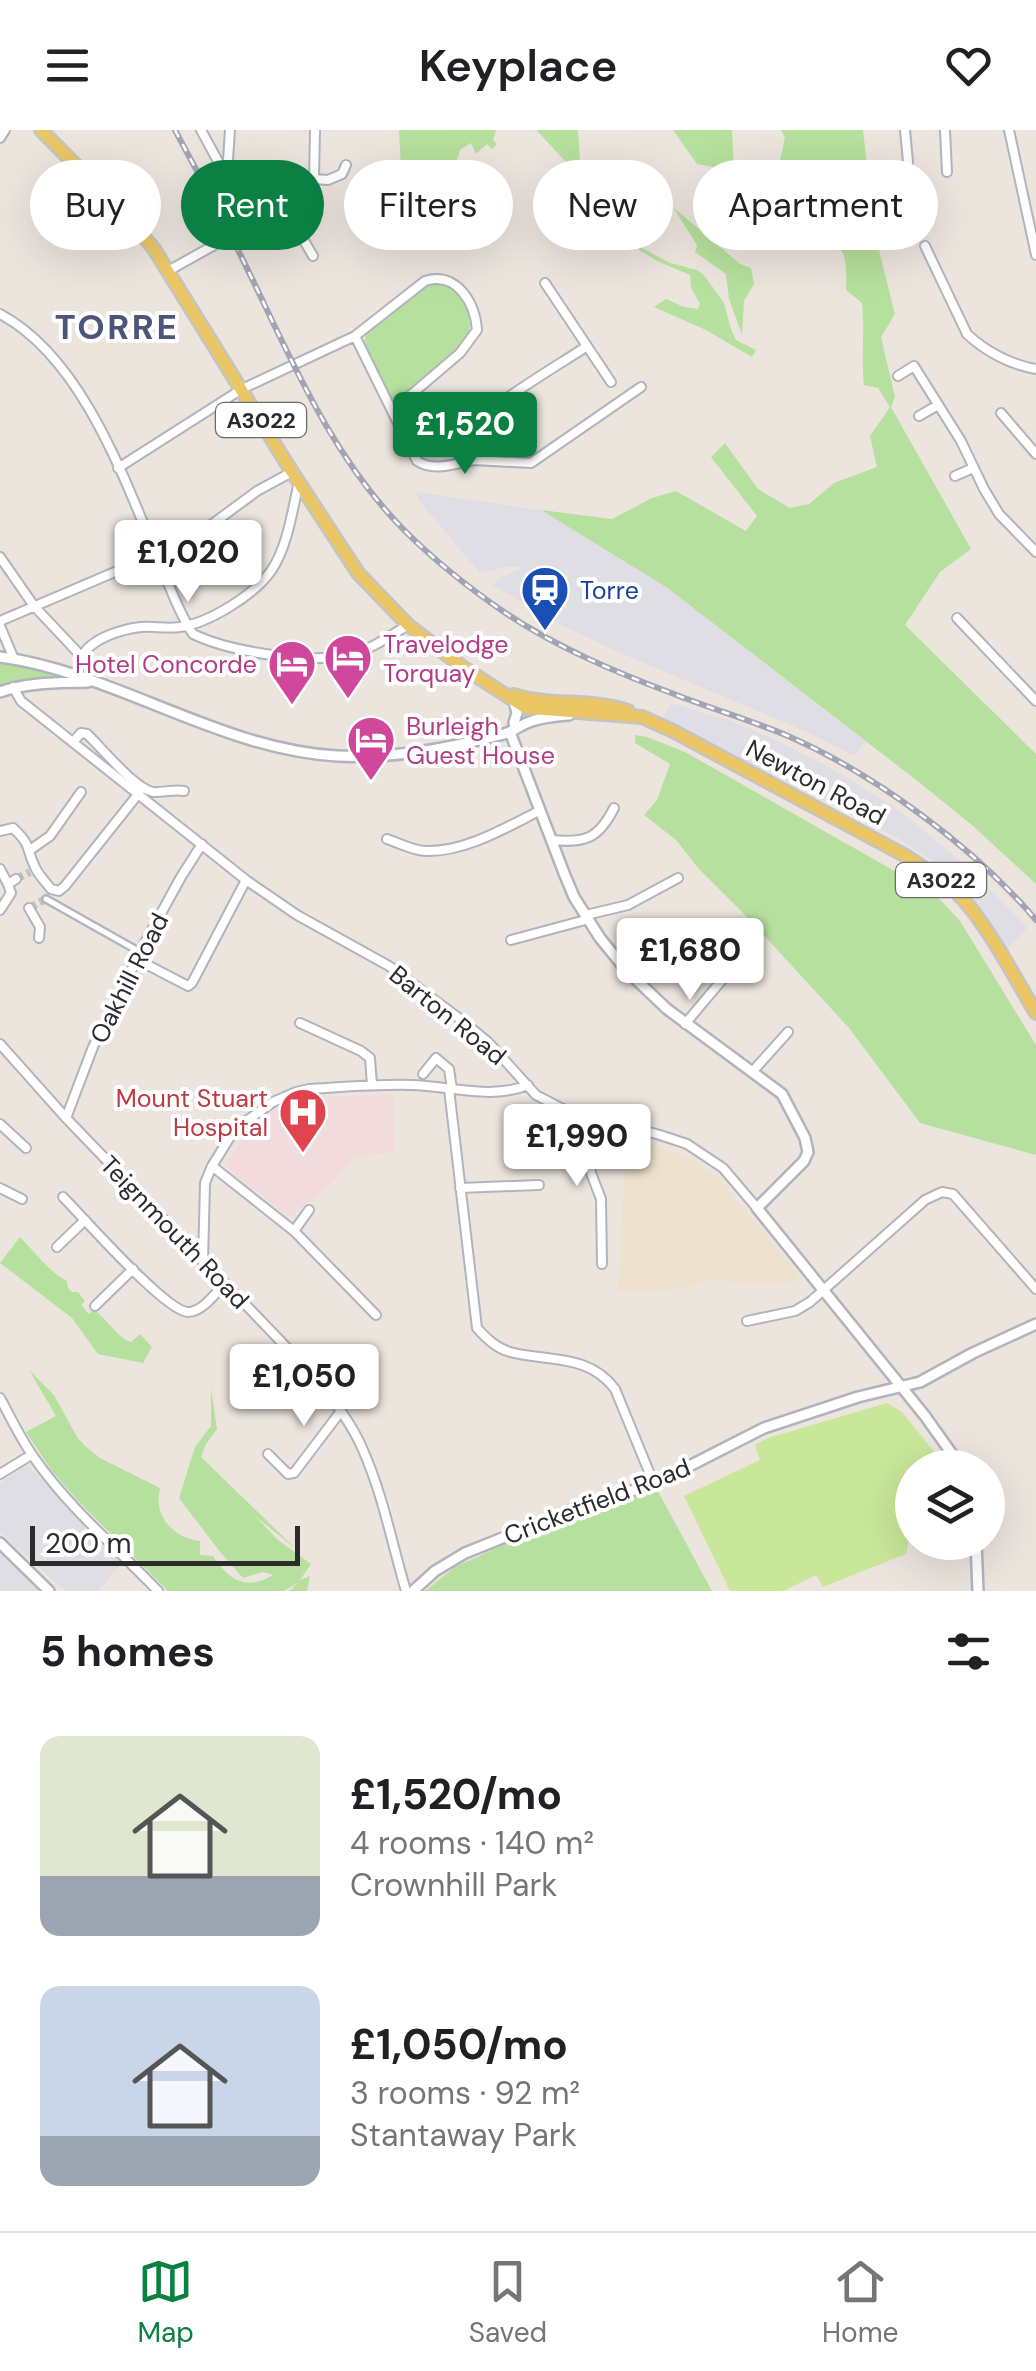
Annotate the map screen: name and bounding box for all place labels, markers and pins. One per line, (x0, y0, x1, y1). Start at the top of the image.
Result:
pin: £1,520 (384, 392, 546, 477)
pin: £1,020 (107, 520, 269, 605)
station icon: Torre (519, 564, 571, 632)
place label: Torre (580, 574, 639, 607)
place label: Travelodge Torquay (383, 628, 508, 690)
hotel icon: Travelodge Torquay (322, 632, 374, 700)
hotel icon: Hotel Concorde (266, 638, 318, 706)
place label: Hotel Concorde (75, 648, 257, 681)
place label: Burleigh Guest House (406, 710, 555, 772)
hotel icon: Burleigh Guest House (345, 714, 397, 782)
pin: £1,680 (609, 918, 771, 1003)
place label: Mount Stuart Hospital (116, 1082, 268, 1144)
hospital icon: Mount Stuart Hospital (277, 1086, 329, 1154)
pin: £1,990 (496, 1104, 658, 1189)
pin: £1,050 (223, 1344, 385, 1429)

